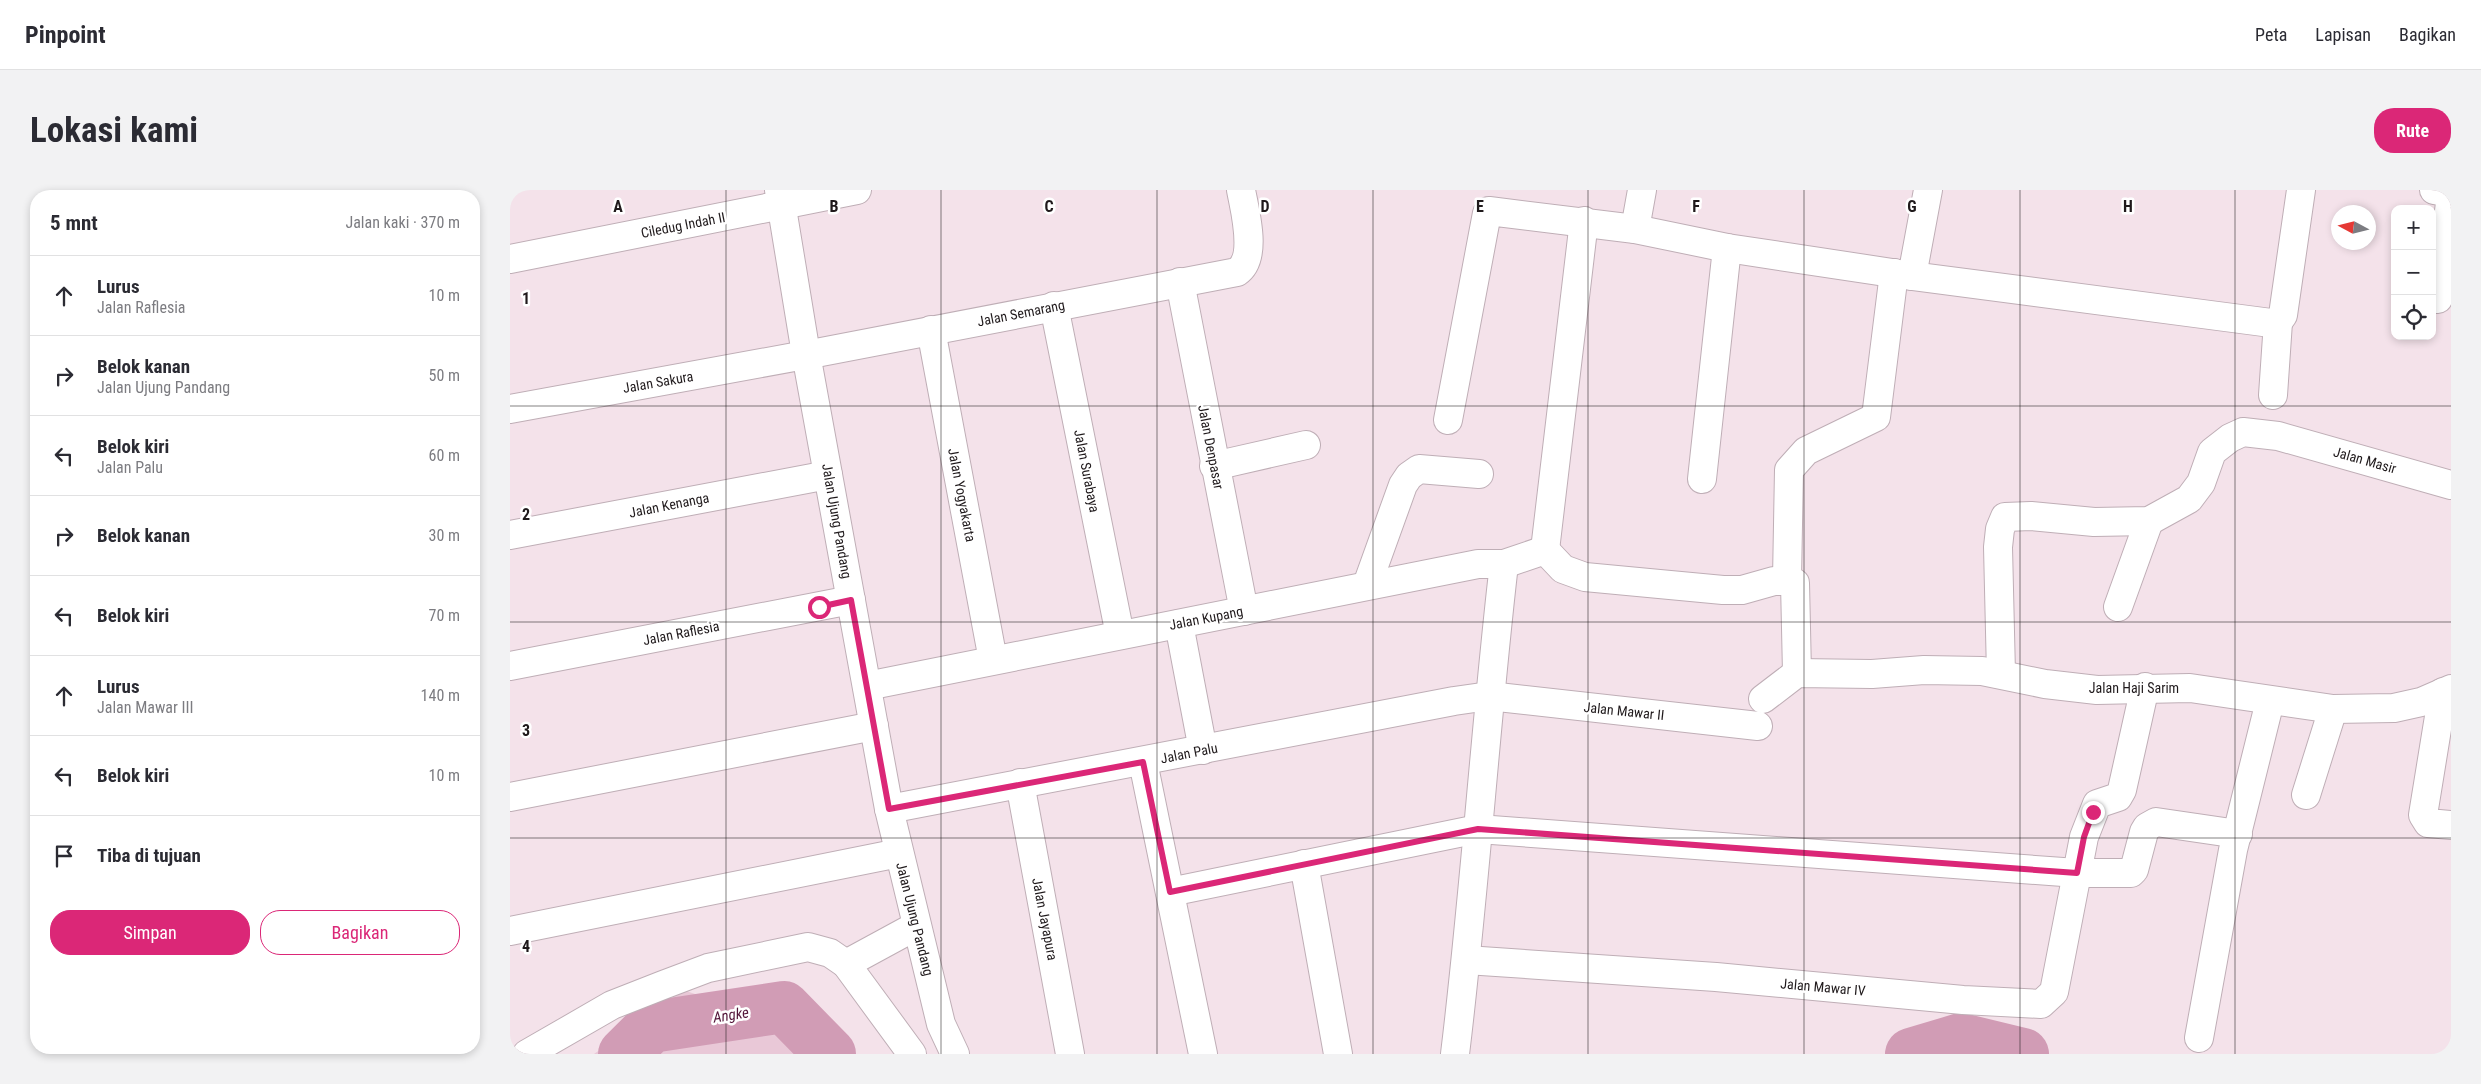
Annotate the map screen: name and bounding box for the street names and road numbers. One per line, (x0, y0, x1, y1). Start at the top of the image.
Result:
street label: Ciledug Indah II (639, 209, 727, 241)
street label: Jalan Semarang (976, 297, 1066, 329)
street label: Jalan Sakura (622, 368, 694, 396)
street label: Jalan Denpasar (1195, 403, 1227, 491)
street label: Jalan Surabaya (1071, 428, 1103, 514)
street label: Jalan Masir (2332, 443, 2398, 477)
street label: Jalan Yogyakarta (945, 447, 979, 543)
street label: Jalan Ujung Pandang (819, 462, 855, 580)
street label: Jalan Kenanga (628, 489, 710, 521)
street label: Jalan Kupang (1168, 603, 1244, 633)
street label: Jalan Raflesia (641, 618, 721, 648)
street label: Jalan Haji Sarim (2089, 680, 2179, 696)
street label: Jalan Mawar II (1583, 699, 1665, 723)
street label: Jalan Palu (1159, 740, 1219, 766)
street label: Jalan Ujung Pandang (893, 861, 937, 977)
street label: Jalan Jayapura (1029, 876, 1061, 962)
street label: Jalan Mawar IV (1780, 975, 1866, 999)

